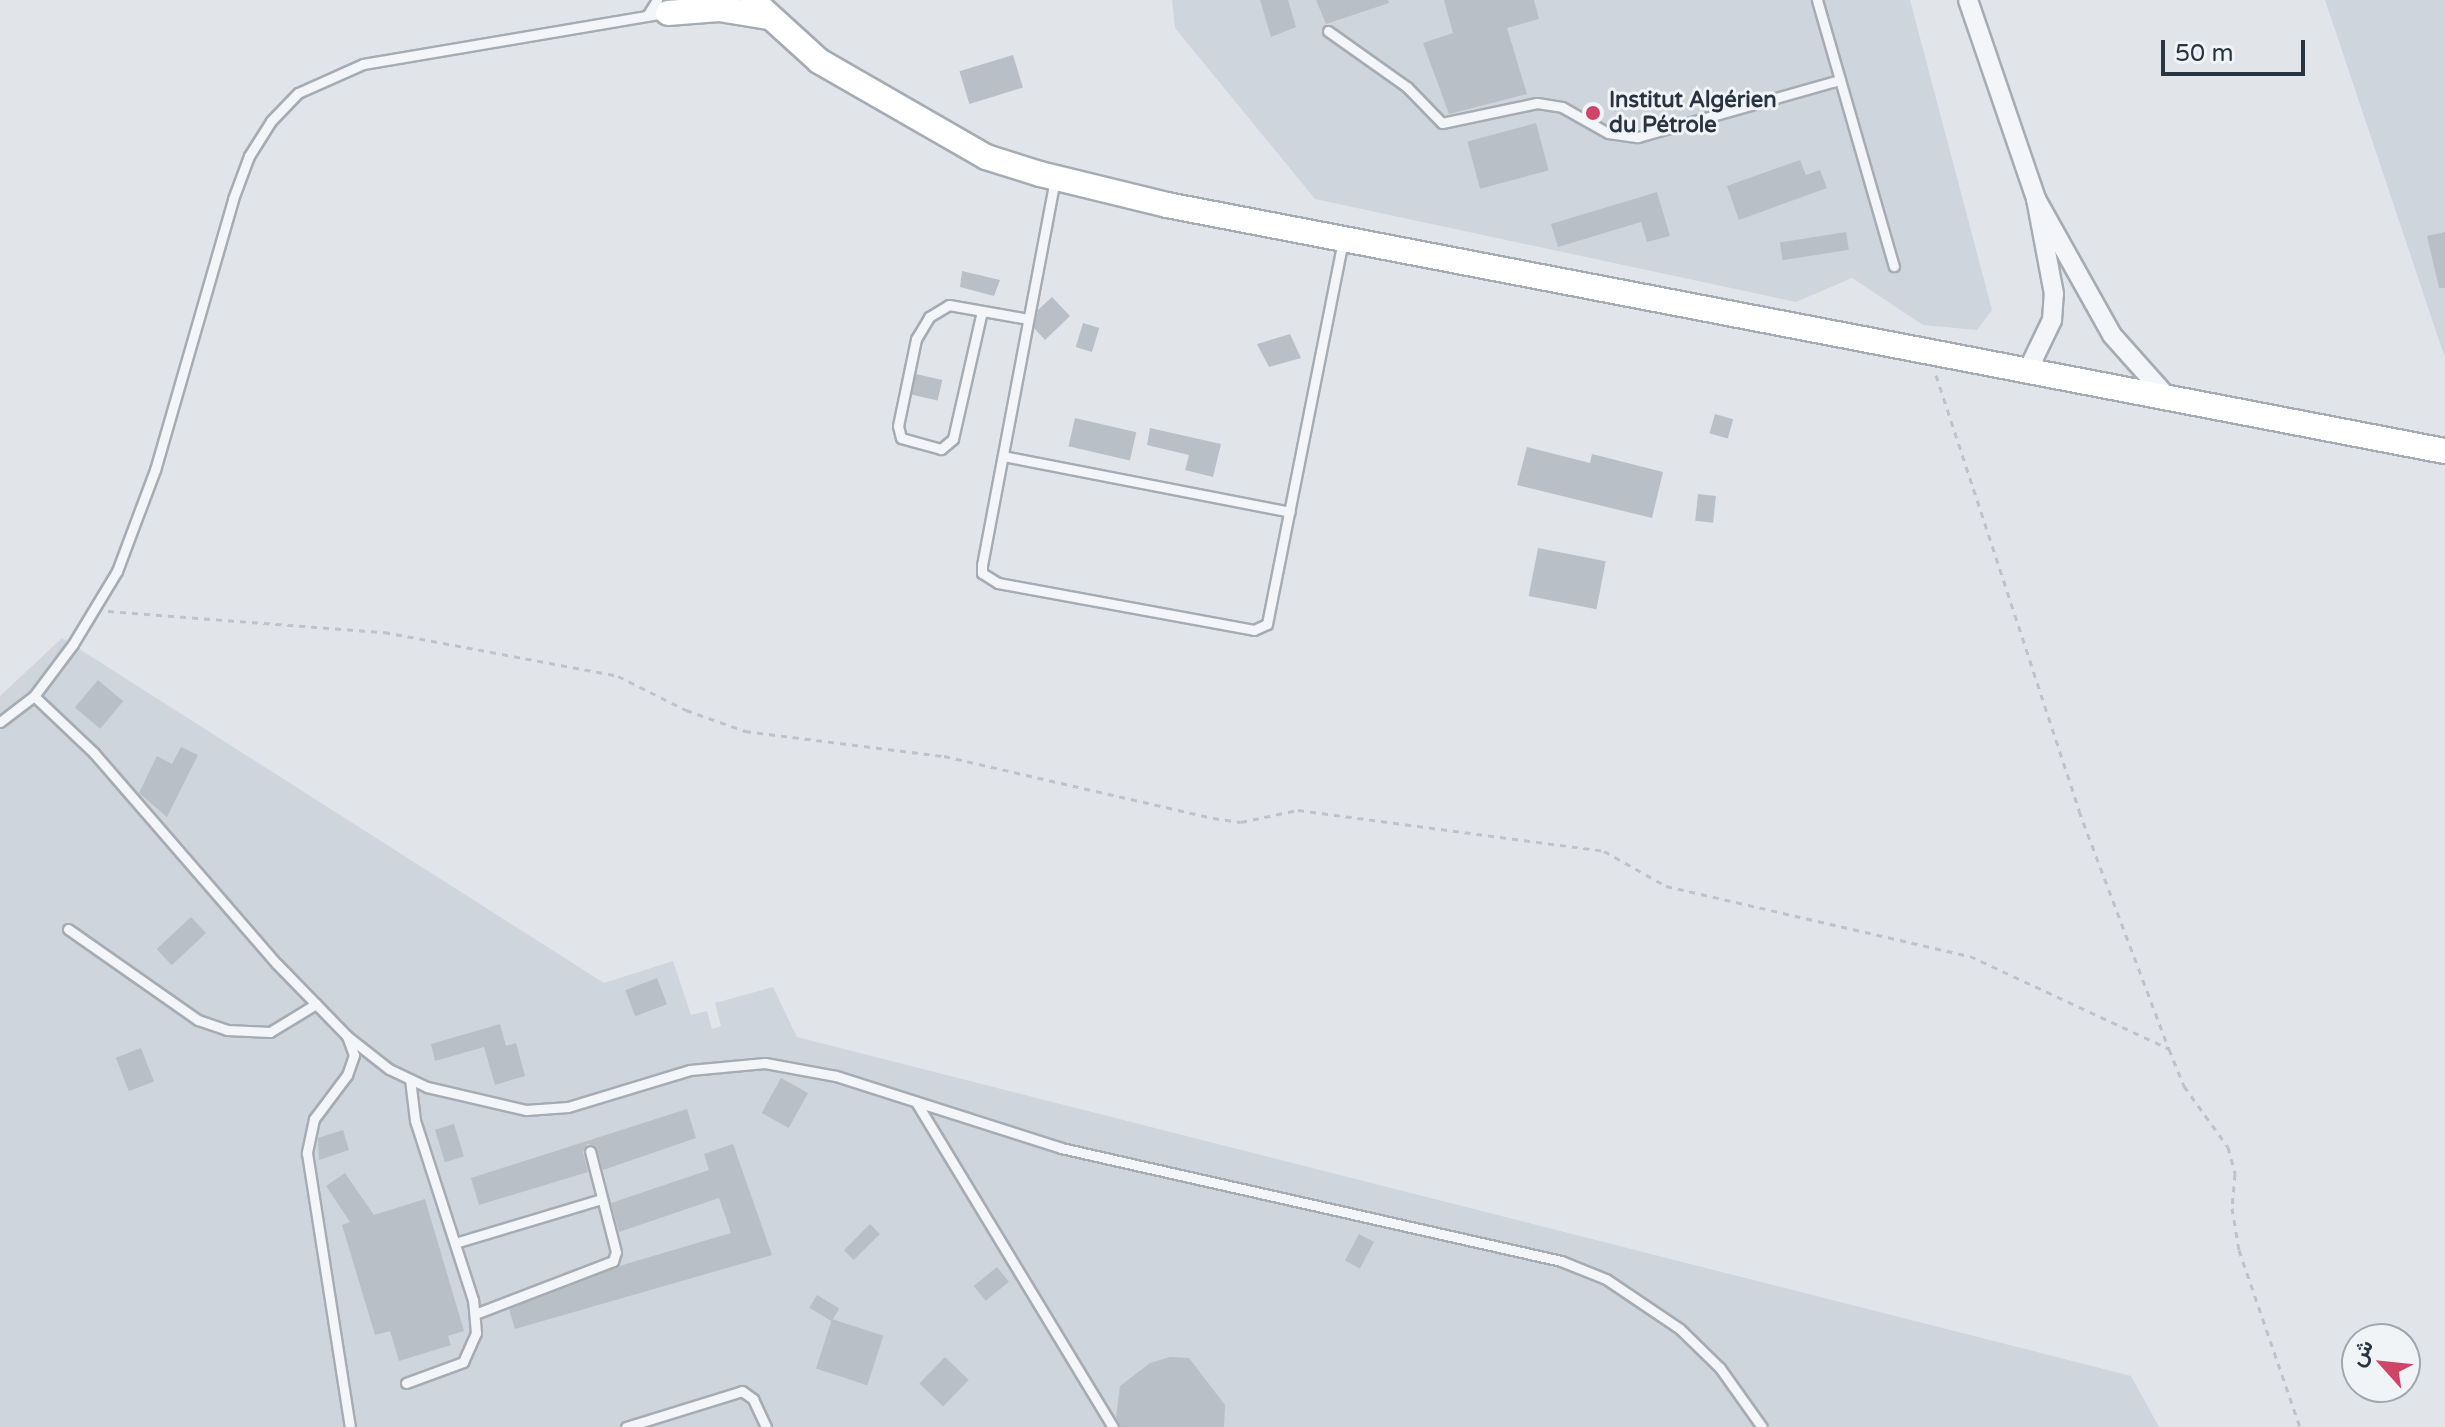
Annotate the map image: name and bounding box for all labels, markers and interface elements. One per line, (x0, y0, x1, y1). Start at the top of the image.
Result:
scale bar (2165, 24, 2309, 74)
text: 50 m (2175, 39, 2233, 68)
place label: Institut Algérien du Pétrole (1609, 87, 1777, 138)
marker: Institut Algérien du Pétrole (1584, 104, 1602, 122)
north arrow (2341, 1323, 2421, 1403)
text: ش (2344, 1335, 2379, 1371)

